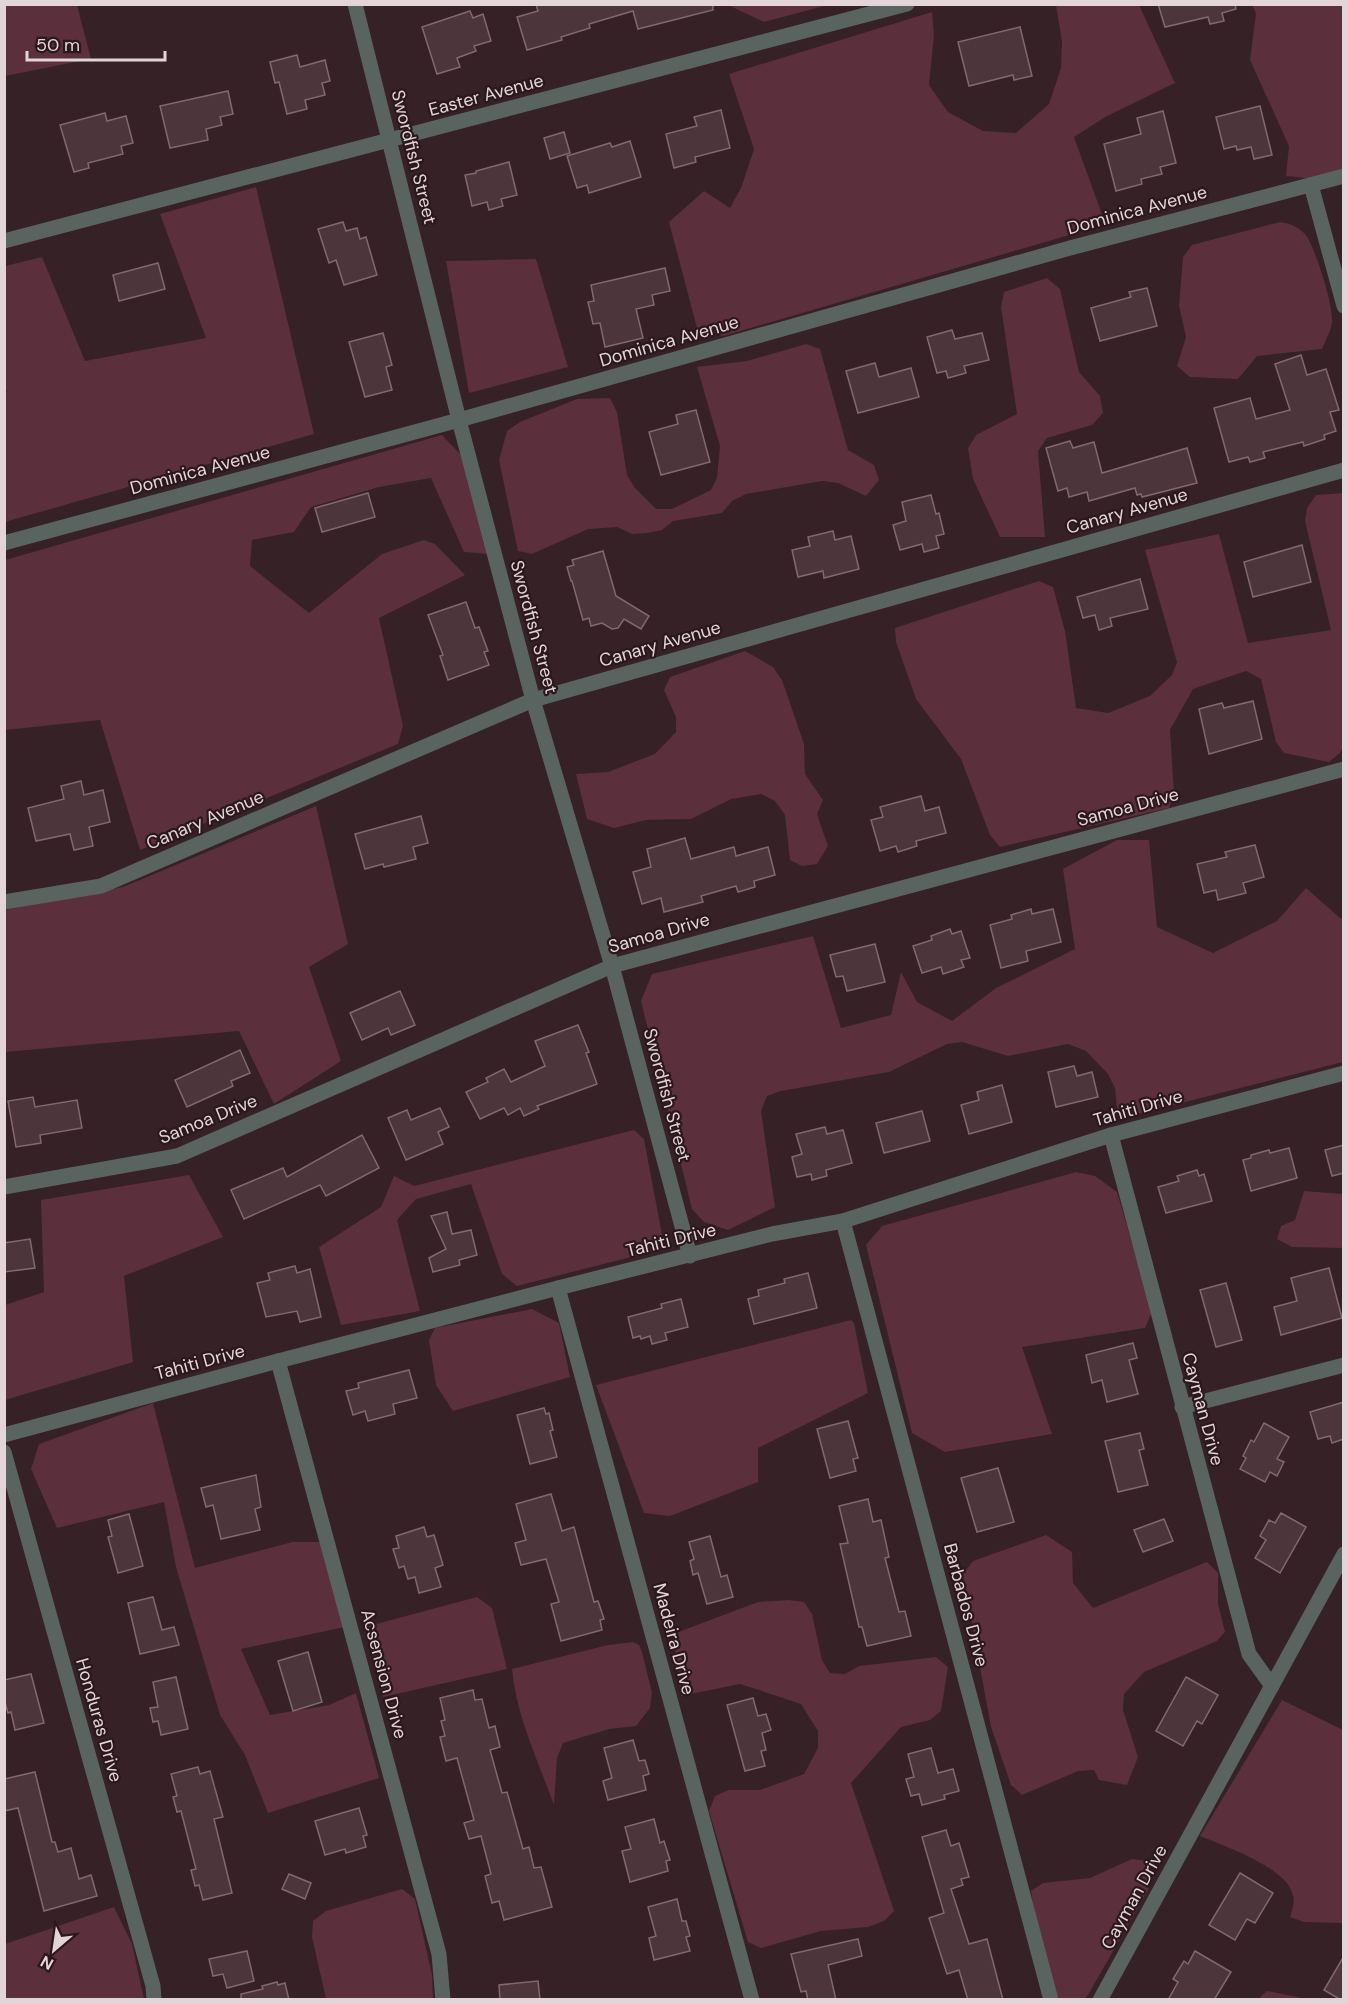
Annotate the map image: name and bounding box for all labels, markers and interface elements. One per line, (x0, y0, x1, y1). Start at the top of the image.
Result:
scale bar (27, 24, 165, 62)
text: 50 m (36, 33, 80, 57)
street label: Easter Avenue (426, 68, 546, 122)
street label: Swordfish Street (386, 87, 442, 227)
street label: Dominica Avenue (1064, 180, 1210, 240)
street label: Dominica Avenue (596, 310, 742, 372)
street label: Dominica Avenue (127, 440, 273, 500)
street label: Canary Avenue (1063, 482, 1191, 540)
street label: Swordfish Street (505, 558, 563, 696)
street label: Canary Avenue (596, 615, 724, 673)
street label: Samoa Drive (1075, 782, 1181, 832)
street label: Canary Avenue (143, 784, 267, 856)
street label: Samoa Drive (606, 907, 712, 959)
street label: Swordfish Street (638, 1026, 696, 1164)
street label: Tahiti Drive (1090, 1084, 1186, 1132)
street label: Samoa Drive (155, 1088, 261, 1150)
street label: Tahiti Drive (623, 1217, 719, 1263)
street label: Tahiti Drive (152, 1339, 248, 1385)
street label: Cayman Drive (1176, 1350, 1230, 1468)
street label: Barbados Drive (938, 1541, 994, 1669)
street label: Madeira Drive (648, 1581, 700, 1697)
street label: Acsension Drive (355, 1607, 413, 1741)
street label: Honduras Drive (70, 1655, 128, 1785)
street label: Cayman Drive (1095, 1840, 1173, 1954)
north arrow (24, 1920, 84, 1980)
text: N (37, 1951, 57, 1975)

